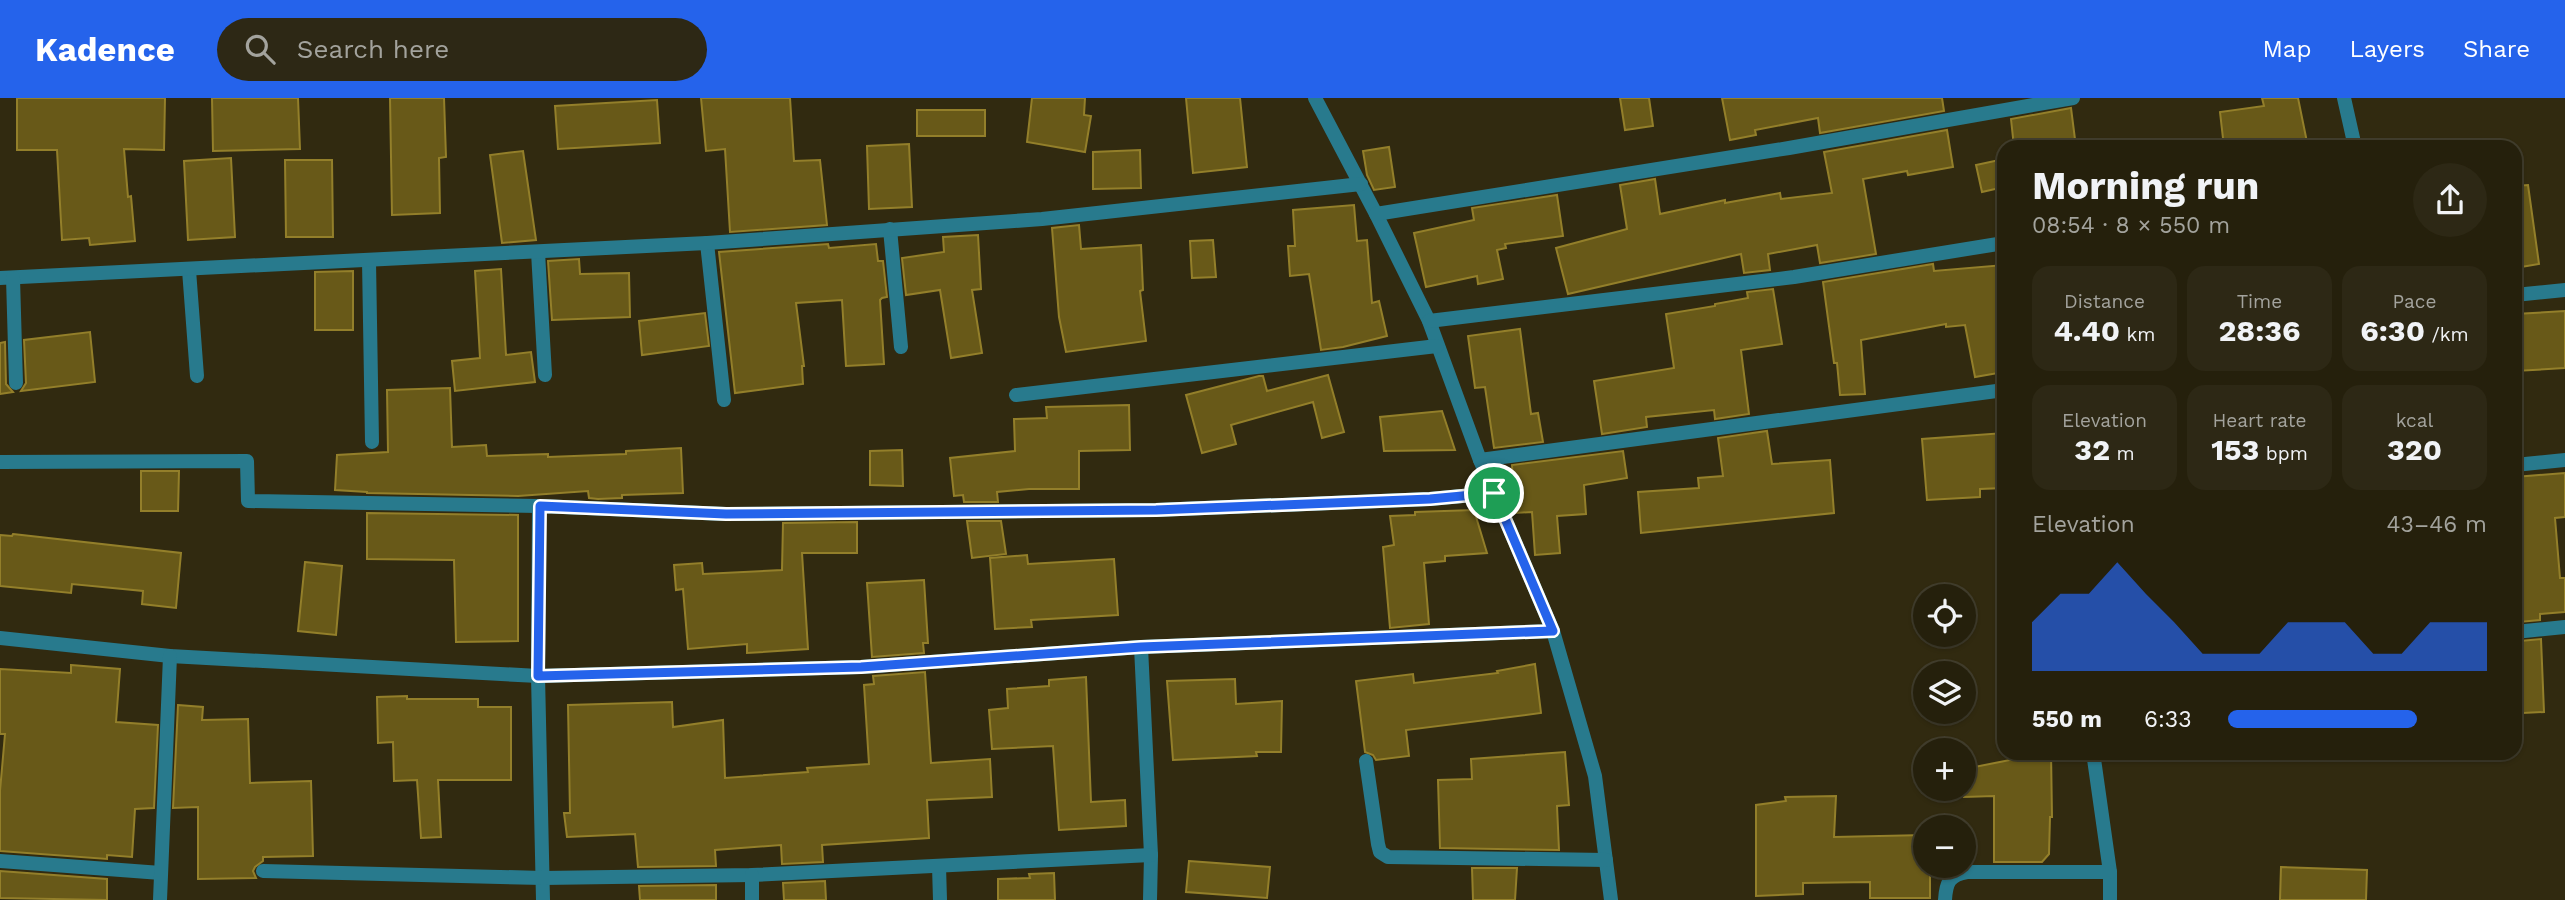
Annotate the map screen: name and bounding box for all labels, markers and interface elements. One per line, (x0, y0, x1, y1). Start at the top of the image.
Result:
search box (217, 18, 707, 81)
text: Kadence (35, 30, 175, 69)
icon: search (241, 30, 279, 68)
text: Search here (297, 34, 449, 64)
text: Map (2263, 35, 2311, 63)
text: Layers (2349, 35, 2425, 63)
text: Share (2463, 35, 2530, 63)
button: share (2413, 163, 2487, 237)
text: Morning run (2032, 164, 2259, 208)
text: 08:54 · 8 × 550 m (2032, 212, 2230, 239)
text: Distance (2064, 290, 2145, 313)
text: Time (2237, 290, 2282, 313)
text: Pace (2393, 290, 2436, 313)
text: 4.40 (2054, 313, 2120, 348)
text: 28:36 (2218, 313, 2301, 348)
text: 6:30 (2360, 313, 2425, 348)
text: km (2120, 323, 2155, 346)
text: /km (2425, 323, 2469, 346)
text: Elevation (2062, 409, 2147, 432)
text: Heart rate (2213, 409, 2306, 432)
text: kcal (2396, 409, 2433, 432)
text: 32 (2074, 432, 2110, 467)
text: 153 (2211, 432, 2259, 467)
text: 320 (2387, 432, 2442, 467)
text: m (2110, 442, 2135, 465)
text: bpm (2259, 442, 2308, 465)
pin (1464, 463, 1524, 523)
icon: arrive (1475, 474, 1513, 512)
text: Elevation (2032, 511, 2135, 538)
text: 43–46 m (2386, 511, 2487, 538)
map controls (1913, 584, 1976, 878)
button: locate (1913, 584, 1976, 647)
button: layers (1913, 661, 1976, 724)
text: 550 m (2032, 706, 2102, 733)
text: 6:33 (2144, 706, 2192, 733)
button: + (1913, 738, 1976, 801)
button: − (1913, 815, 1976, 878)

